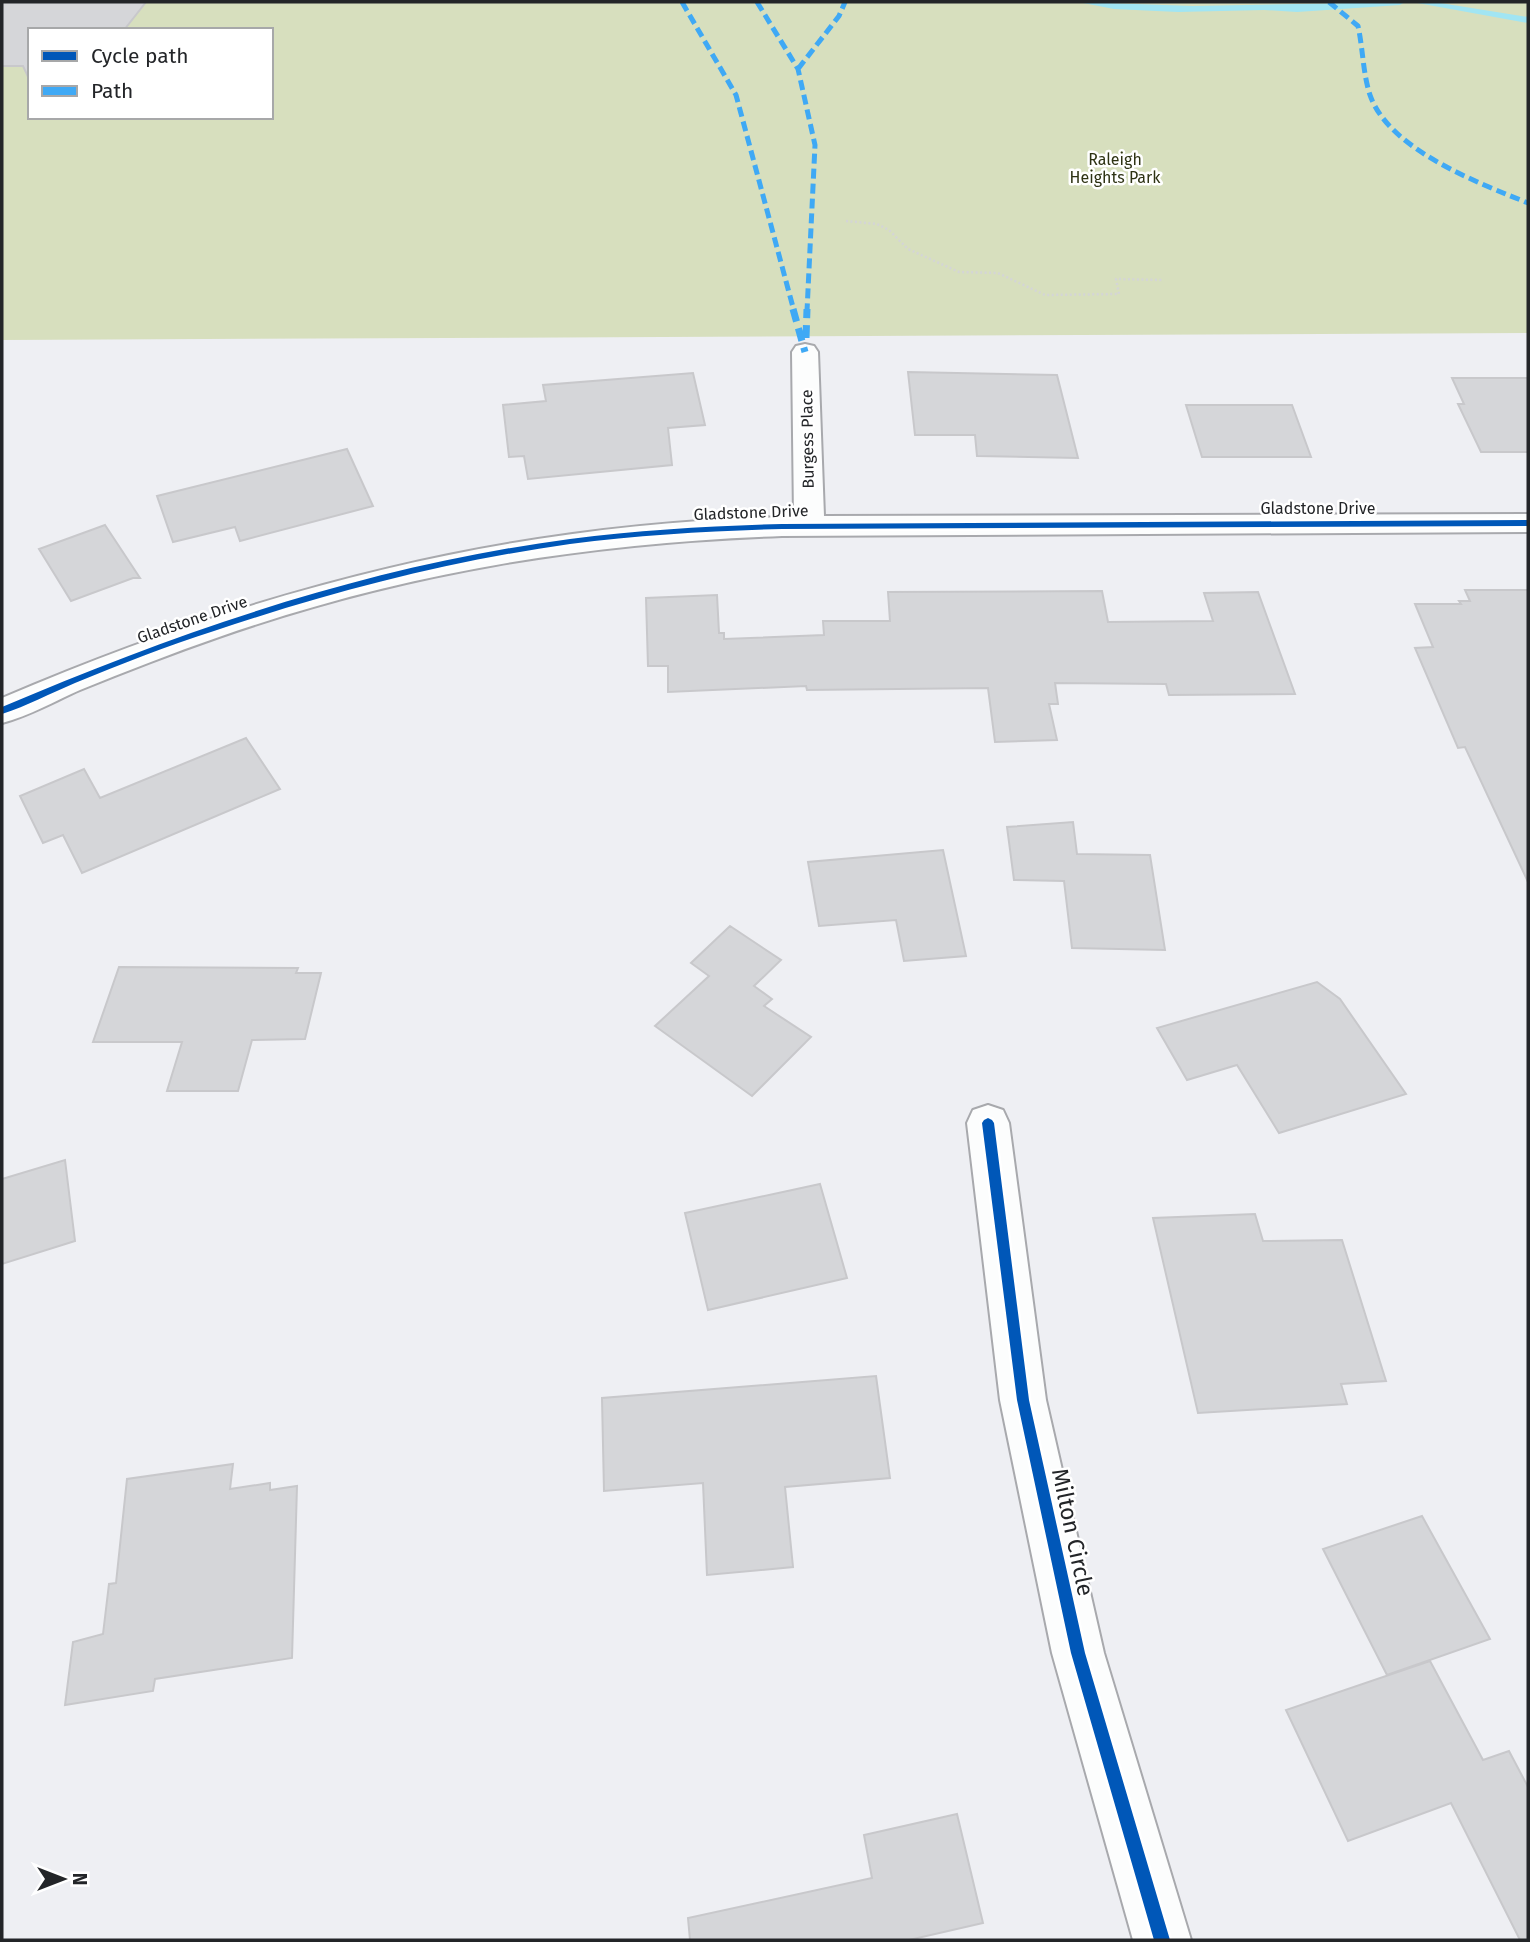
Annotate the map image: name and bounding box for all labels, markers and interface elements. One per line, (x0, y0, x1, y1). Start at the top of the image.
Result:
legend (28, 28, 273, 119)
text: Cycle path (91, 43, 189, 69)
text: Path (91, 78, 133, 104)
park label: Raleigh Heights Park (1070, 150, 1161, 187)
street label: Burgess Place (797, 389, 818, 489)
street label: Gladstone Drive (1260, 499, 1376, 518)
street label: Gladstone Drive (693, 501, 809, 524)
street label: Gladstone Drive (135, 592, 250, 647)
street label: Milton Circle (1046, 1466, 1100, 1598)
north arrow (28, 1844, 98, 1914)
text: N (68, 1873, 91, 1885)

